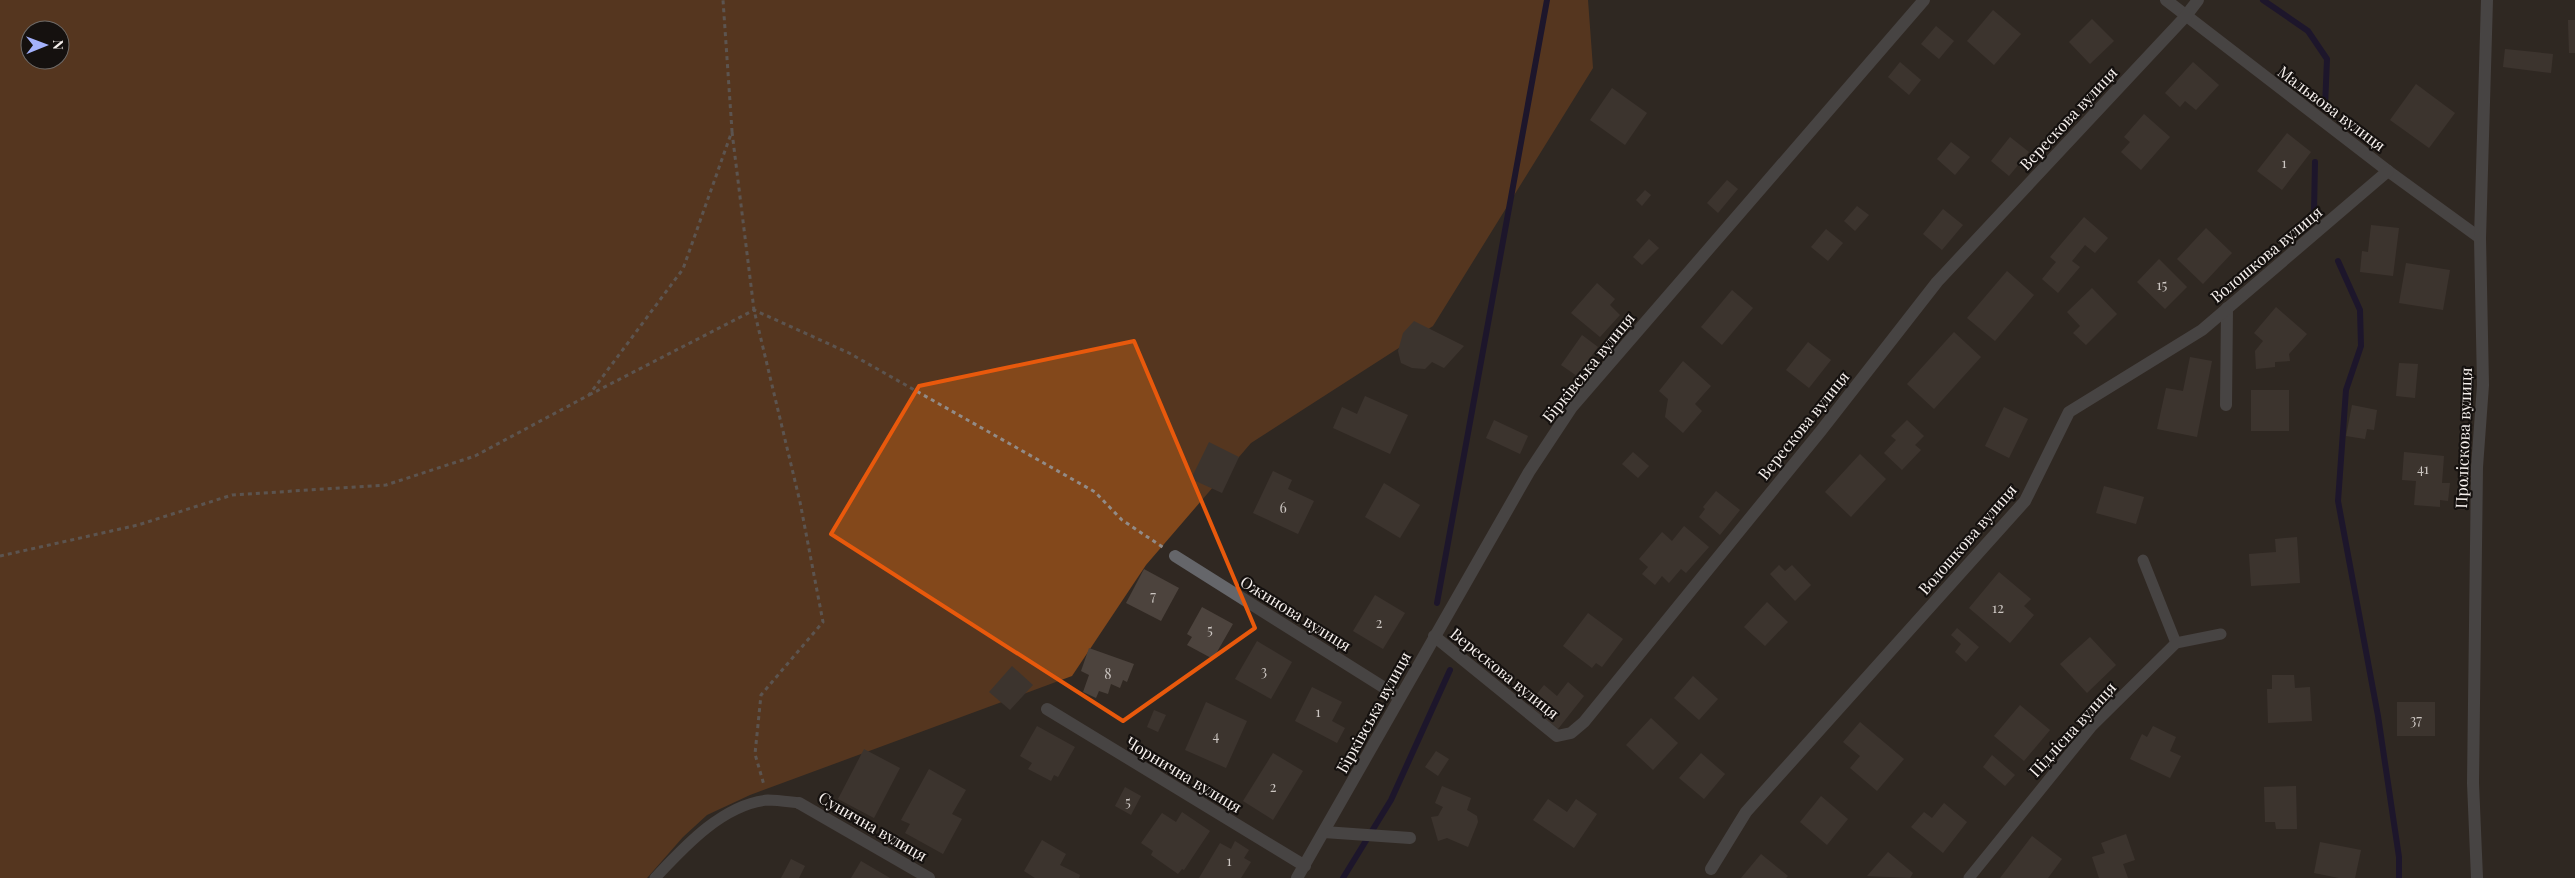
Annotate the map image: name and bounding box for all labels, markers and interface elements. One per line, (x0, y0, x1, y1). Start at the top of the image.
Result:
north arrow (20, 20, 70, 70)
text: N (49, 40, 68, 50)
street label: Мальвова вулиця (2274, 61, 2390, 156)
street label: Верескова вулиця (2015, 62, 2122, 174)
house number: 1 (2281, 153, 2287, 172)
street label: Волошкова вулиця (2206, 201, 2327, 307)
house number: 15 (2157, 275, 2168, 294)
street label: Бірківська вулиця (1537, 307, 1639, 426)
street label: Верескова вулиця (1753, 366, 1854, 484)
street label: Проліскова вулиця (2450, 367, 2476, 509)
house number: 41 (2417, 459, 2429, 478)
street label: Волошкова вулиця (1913, 479, 2021, 599)
house number: 6 (1279, 498, 1287, 517)
street label: Ожинова вулиця (1237, 570, 1356, 656)
house number: 7 (1150, 586, 1156, 605)
house number: 12 (1992, 598, 2004, 617)
house number: 2 (1376, 613, 1383, 632)
house number: 5 (1207, 620, 1213, 639)
street label: Верескова вулиця (1446, 623, 1564, 724)
street label: Бірківська вулиця (1331, 647, 1415, 776)
house number: 3 (1261, 661, 1267, 680)
house number: 8 (1104, 664, 1112, 683)
street label: Підлісна вулиця (2024, 677, 2120, 781)
house number: 1 (1315, 702, 1321, 721)
house number: 37 (2410, 710, 2422, 729)
house number: 4 (1213, 726, 1220, 745)
street label: Чорнична вулиця (1122, 731, 1246, 817)
house number: 2 (1270, 777, 1277, 796)
street label: Сунична вулиця (815, 786, 931, 866)
house number: 5 (1125, 792, 1131, 811)
house number: 1 (1226, 851, 1232, 870)

